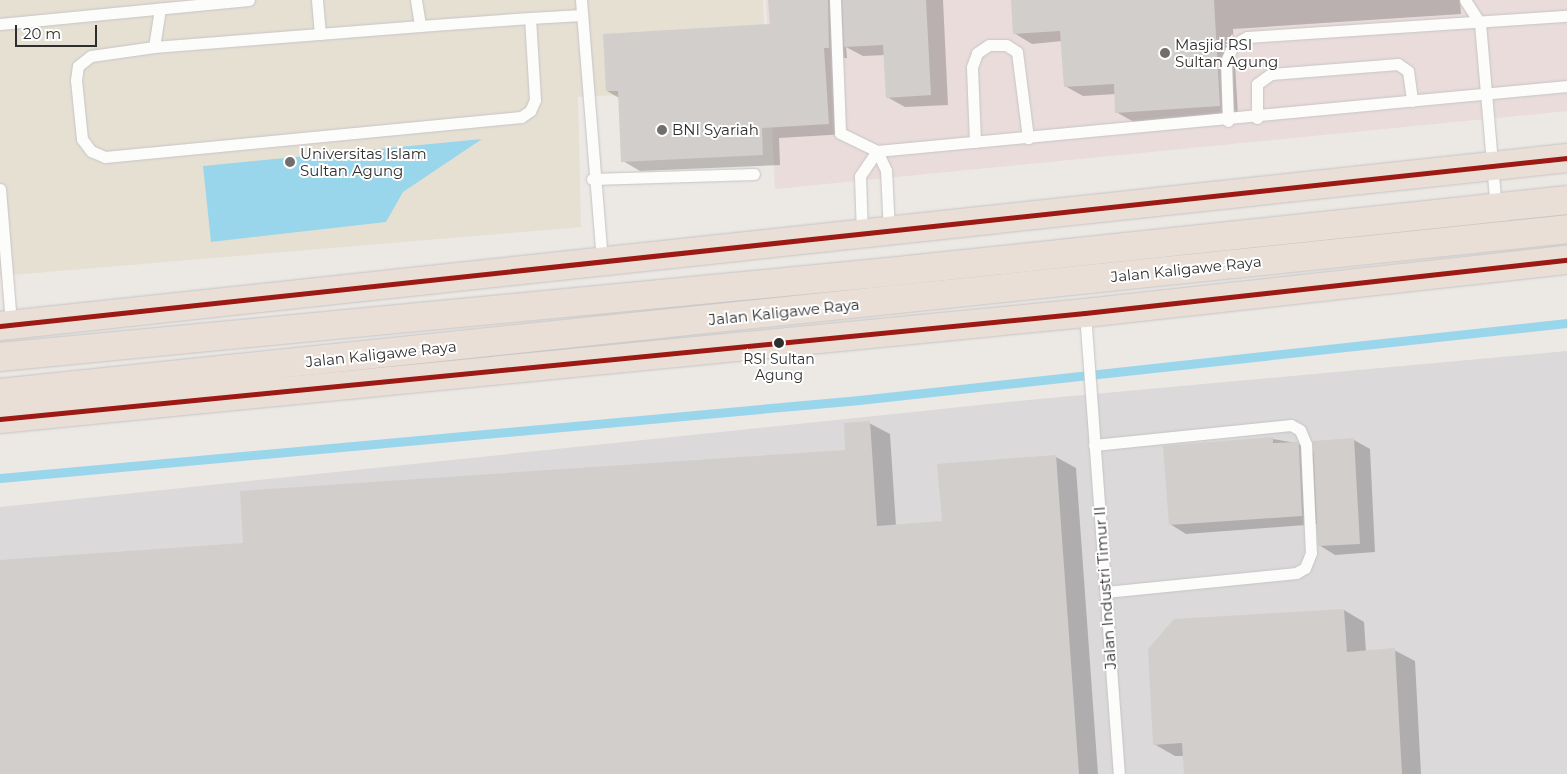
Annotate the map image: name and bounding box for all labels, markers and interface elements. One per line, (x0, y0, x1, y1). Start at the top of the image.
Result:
scale bar (18, 15, 100, 47)
text: 20 m (23, 24, 61, 43)
place label: Masjid RSI Sultan Agung (1175, 35, 1278, 70)
marker: Masjid RSI Sultan Agung (1159, 47, 1171, 59)
place label: BNI Syariah (672, 121, 759, 139)
marker: BNI Syariah (656, 124, 668, 136)
place label: Universitas Islam Sultan Agung (300, 144, 427, 179)
marker: Universitas Islam Sultan Agung (284, 156, 296, 168)
street label: Jalan Kaligawe Raya (1110, 252, 1262, 286)
street label: Jalan Kaligawe Raya (708, 295, 860, 329)
street label: Jalan Kaligawe Raya (305, 337, 457, 371)
marker: RSI Sultan Agung (774, 338, 784, 348)
place label: RSI Sultan Agung (743, 351, 815, 384)
street label: Jalan Industri Timur II (1090, 506, 1120, 670)

